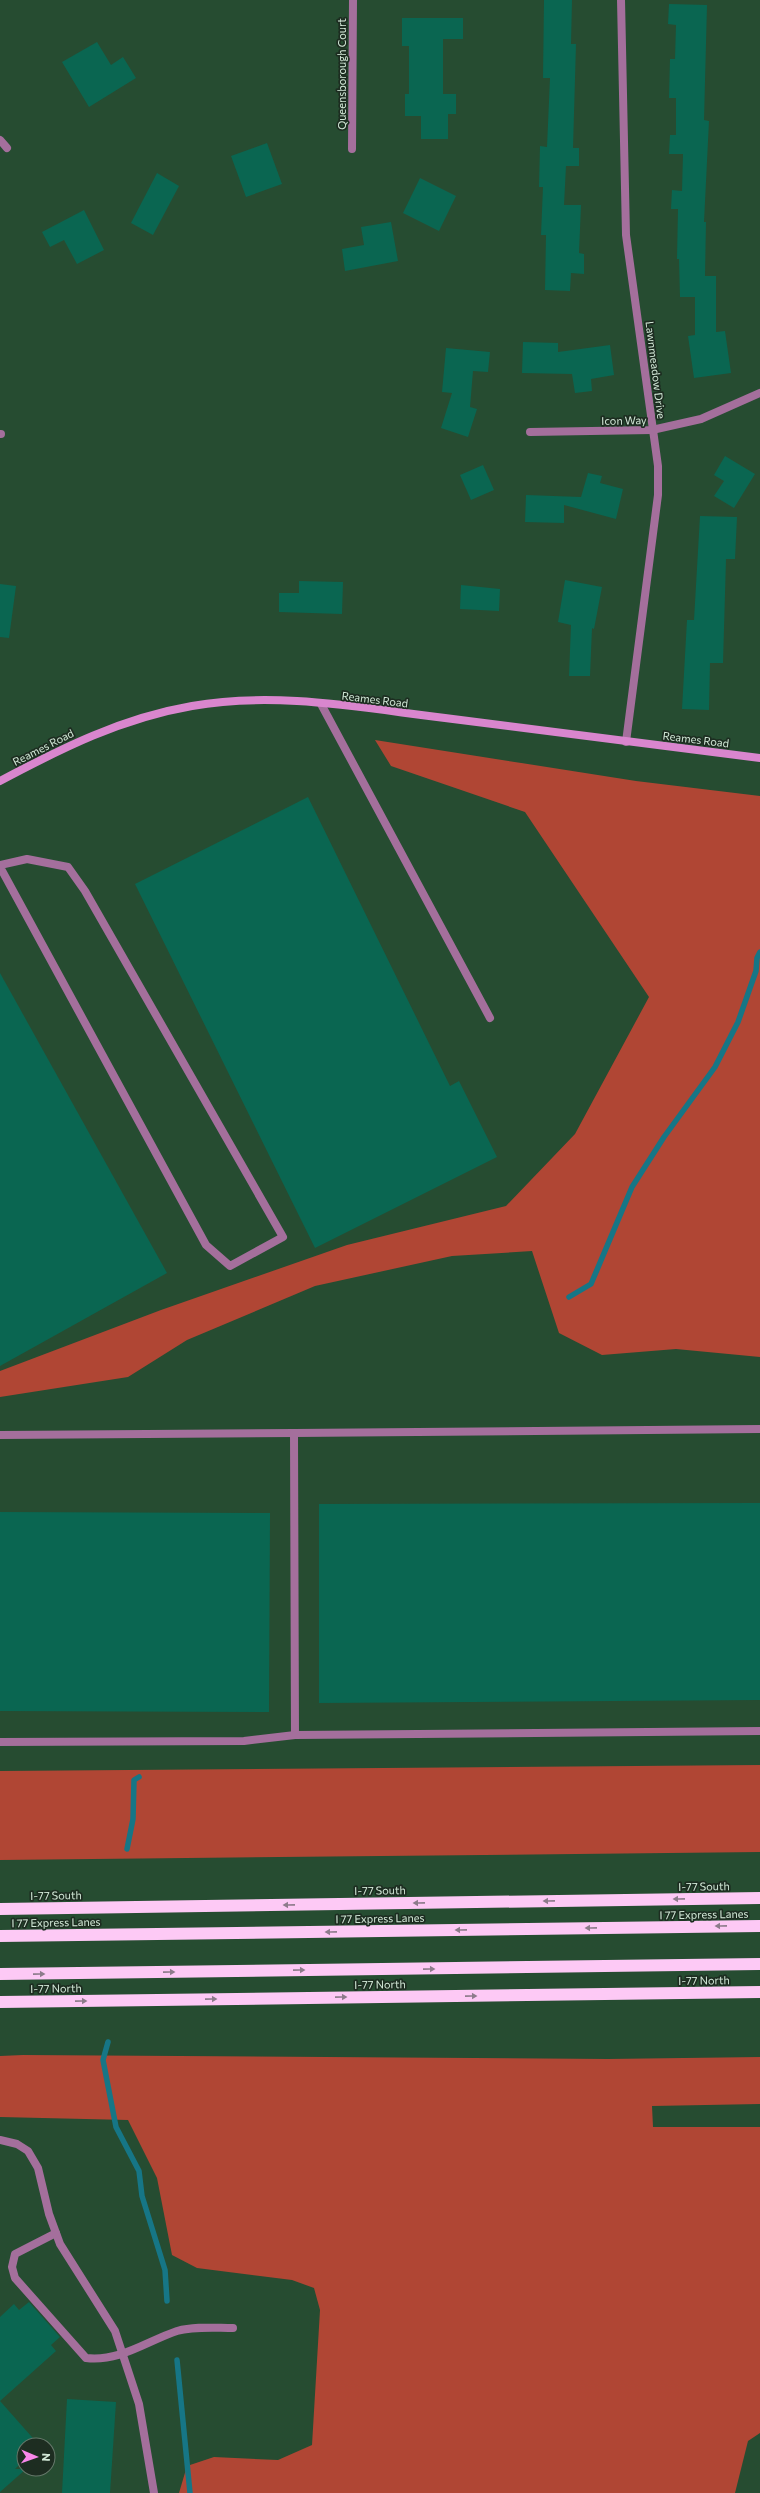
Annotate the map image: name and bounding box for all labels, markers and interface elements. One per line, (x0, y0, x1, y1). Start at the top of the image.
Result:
street label: Queensborough Court (335, 18, 348, 130)
street label: Lawnmeadow Drive (644, 320, 668, 420)
street label: Icon Way (601, 413, 647, 427)
street label: Reames Road (341, 688, 409, 710)
street label: Reames Road (10, 726, 76, 768)
street label: Reames Road (662, 728, 730, 750)
street label: I-77 South (678, 1879, 730, 1893)
street label: I-77 South (354, 1883, 406, 1897)
street label: I-77 South (30, 1888, 82, 1902)
one-way arrow (672, 1896, 685, 1902)
one-way arrow (542, 1898, 555, 1904)
one-way arrow (412, 1900, 425, 1906)
one-way arrow (282, 1902, 295, 1908)
street label: I 77 Express Lanes (659, 1907, 749, 1921)
street label: I 77 Express Lanes (335, 1911, 425, 1925)
street label: I 77 Express Lanes (11, 1915, 101, 1929)
one-way arrow (715, 1923, 727, 1930)
one-way arrow (584, 1925, 597, 1931)
one-way arrow (454, 1927, 467, 1933)
one-way arrow (324, 1929, 337, 1935)
one-way arrow (423, 1966, 436, 1972)
one-way arrow (293, 1967, 306, 1973)
one-way arrow (163, 1969, 176, 1975)
one-way arrow (33, 1971, 46, 1977)
street label: I-77 North (678, 1973, 730, 1987)
street label: I-77 North (354, 1977, 406, 1991)
street label: I-77 North (30, 1981, 82, 1995)
one-way arrow (465, 1993, 478, 1999)
one-way arrow (335, 1994, 347, 2001)
one-way arrow (205, 1996, 218, 2002)
one-way arrow (75, 1998, 88, 2004)
north arrow (16, 2437, 56, 2477)
text: N (40, 2453, 53, 2462)

